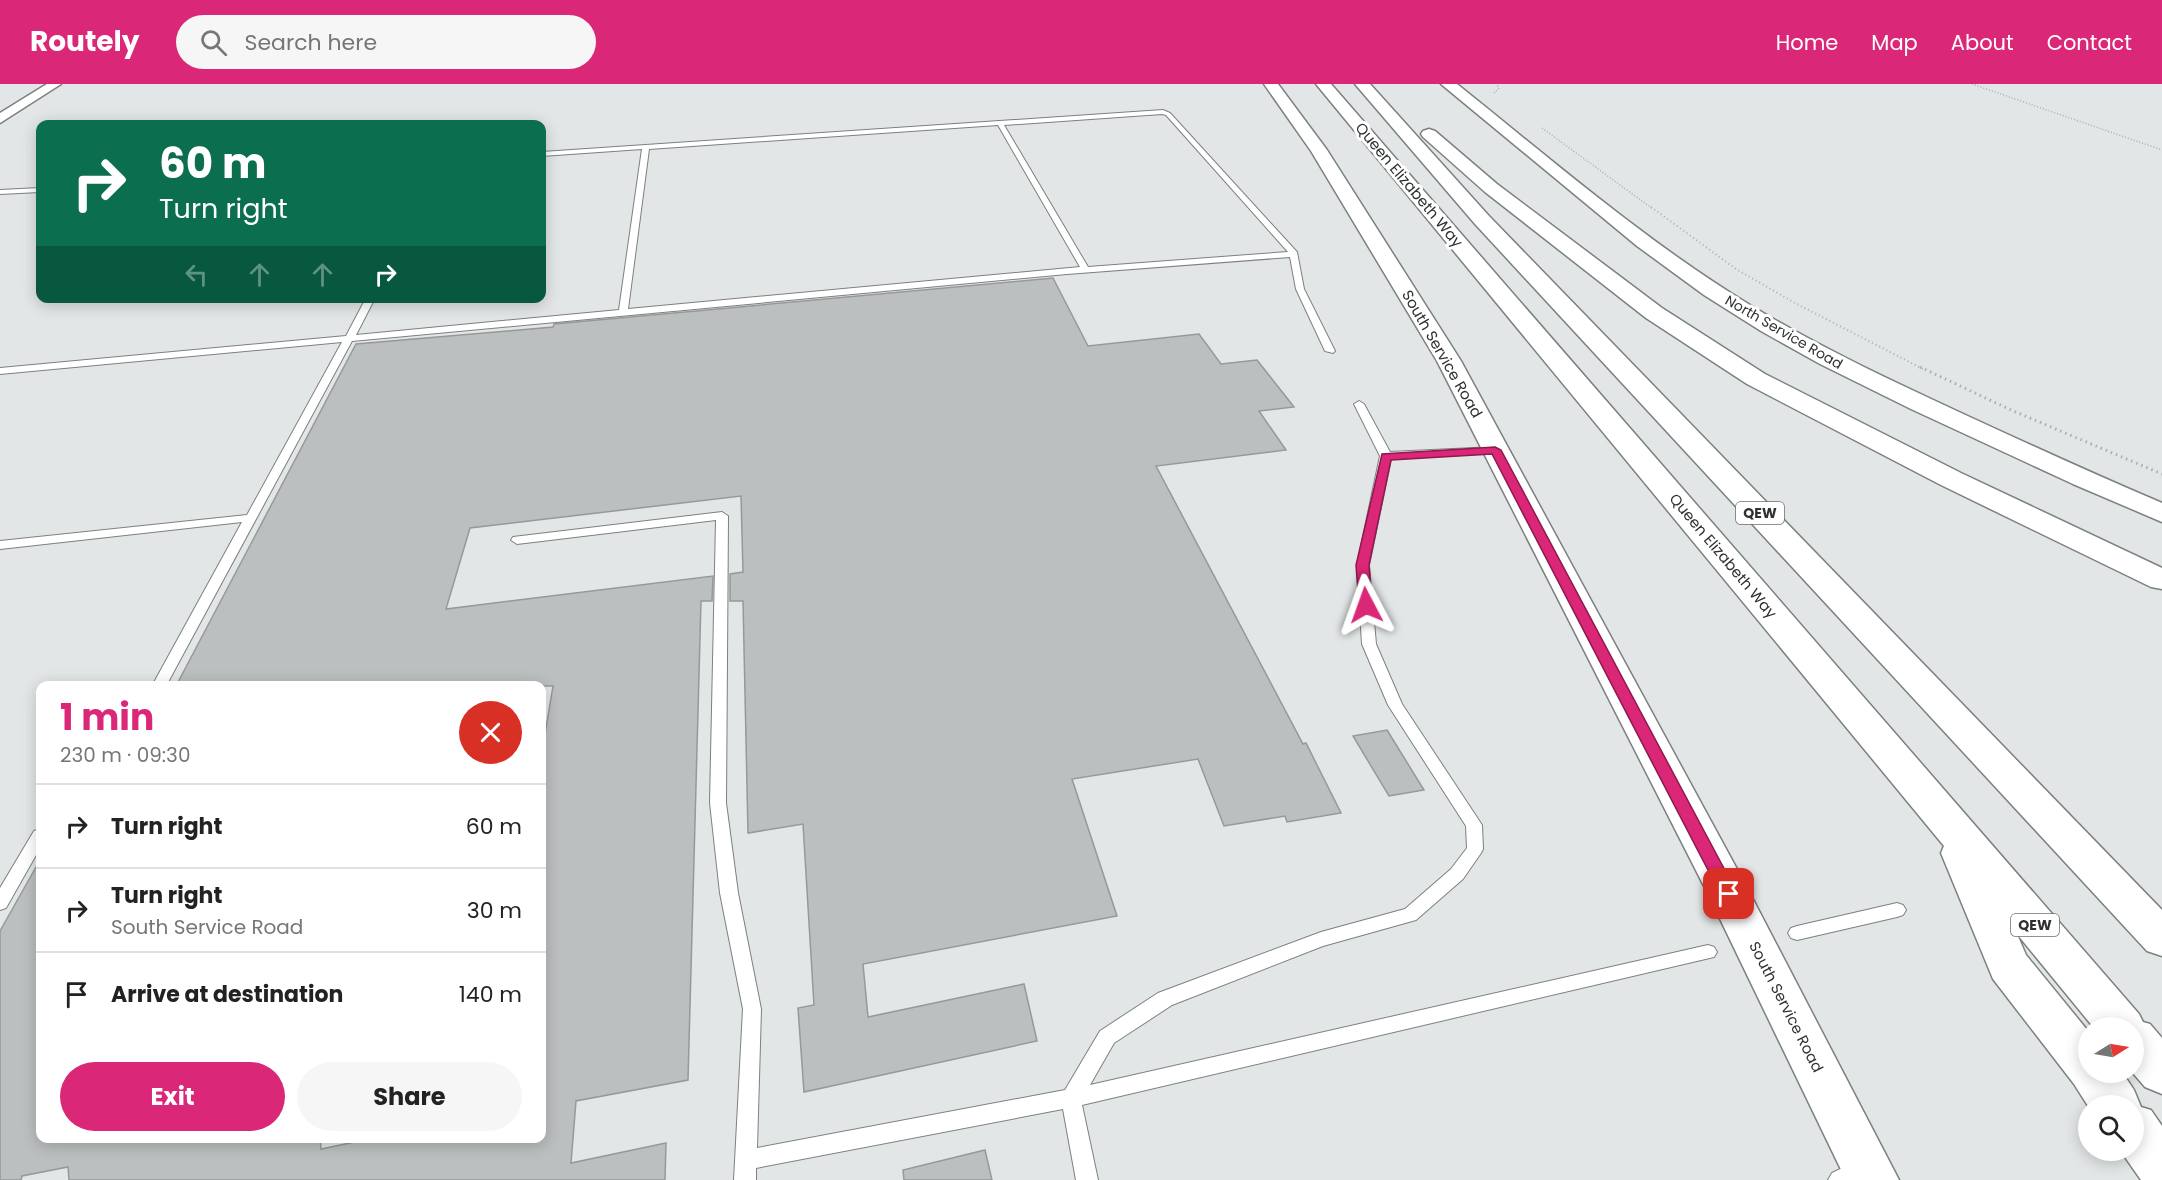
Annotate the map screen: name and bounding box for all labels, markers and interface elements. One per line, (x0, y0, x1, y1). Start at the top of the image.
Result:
search box (176, 15, 596, 69)
text: Routely (30, 22, 140, 61)
icon: search (197, 26, 230, 59)
text: Search here (245, 27, 377, 58)
text: Home (1776, 28, 1838, 57)
text: Map (1871, 28, 1918, 57)
text: About (1951, 28, 2014, 57)
text: Contact (2047, 28, 2132, 57)
street label: Queen Elizabeth Way (1351, 118, 1468, 252)
text: 60 m (159, 134, 267, 193)
icon: right (60, 144, 138, 222)
text: Turn right (159, 190, 288, 227)
icon: left (180, 258, 213, 291)
icon: ahead (243, 258, 276, 291)
icon: ahead (306, 258, 339, 291)
icon: right (369, 258, 402, 291)
street label: South Service Road (1397, 286, 1488, 421)
street label: North Service Road (1722, 290, 1846, 374)
street label: Queen Elizabeth Way (1665, 489, 1782, 623)
road number: QEW (1736, 502, 1784, 524)
position arrow (1334, 573, 1398, 637)
text: 1 min (60, 692, 154, 743)
button: close (459, 701, 522, 764)
text: 230 m · 09:30 (60, 741, 190, 769)
icon: right (60, 810, 93, 843)
text: Turn right (111, 811, 222, 842)
text: 60 m (466, 811, 522, 842)
pin (1703, 868, 1754, 919)
icon: arrive (1712, 877, 1745, 910)
text: Turn right (111, 880, 222, 911)
icon: right (60, 894, 93, 927)
text: 30 m (467, 895, 522, 926)
text: South Service Road (111, 913, 303, 941)
road number: QEW (2011, 914, 2059, 936)
street label: South Service Road (1744, 938, 1829, 1076)
icon: arrive (60, 978, 93, 1011)
text: Arrive at destination (111, 979, 343, 1010)
text: 140 m (459, 979, 522, 1010)
north arrow (2078, 1017, 2144, 1083)
map controls (2078, 1017, 2144, 1161)
button: Exit (60, 1062, 285, 1131)
button: Share (297, 1062, 522, 1131)
button: search (2078, 1095, 2144, 1161)

